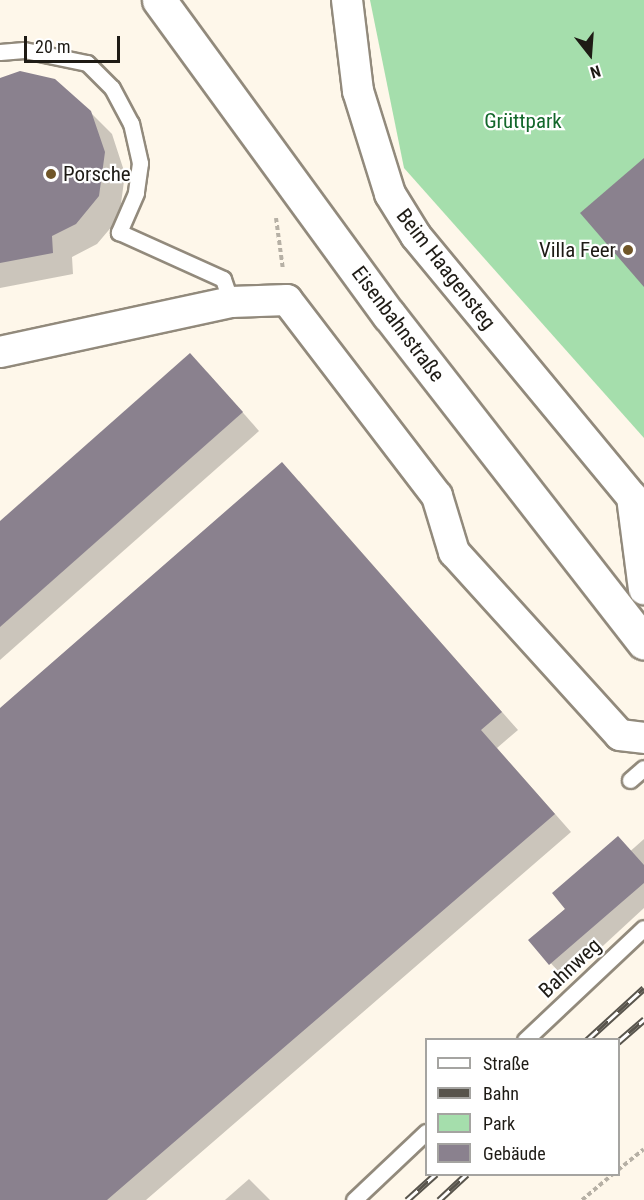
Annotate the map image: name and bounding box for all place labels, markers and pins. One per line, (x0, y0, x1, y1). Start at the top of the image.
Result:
place label: Porsche (63, 161, 131, 187)
marker: Porsche (44, 167, 58, 181)
place label: Villa Feer (539, 237, 616, 263)
marker: Villa Feer (621, 243, 635, 257)

